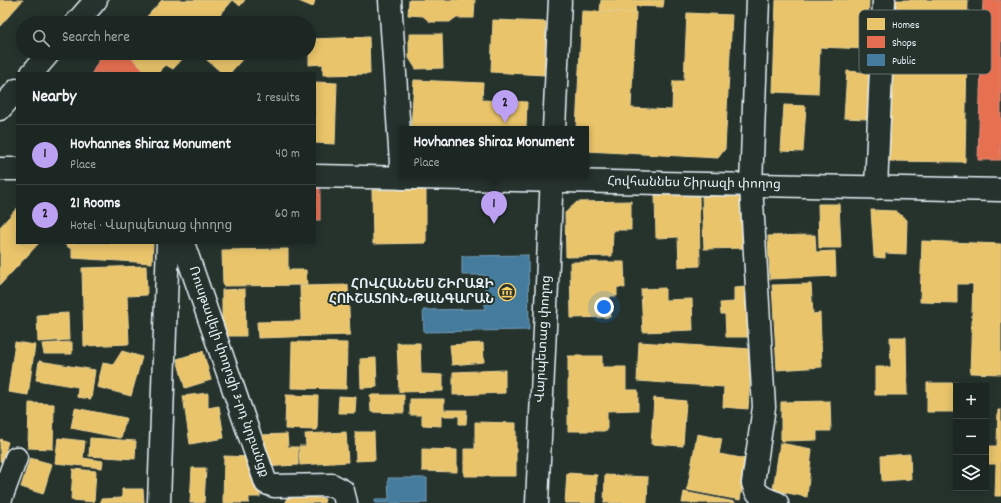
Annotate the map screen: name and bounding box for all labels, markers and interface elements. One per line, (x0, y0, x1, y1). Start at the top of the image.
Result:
legend (859, 10, 991, 74)
search box (16, 16, 316, 60)
text: Homes (892, 18, 920, 34)
icon: search (30, 27, 52, 49)
text: Search here (62, 27, 130, 49)
text: Shops (892, 36, 917, 52)
text: Public (892, 54, 916, 70)
text: Nearby (32, 86, 76, 110)
text: 2 results (256, 89, 300, 108)
pin: 2 (492, 90, 518, 123)
popup (399, 126, 589, 178)
text: Hovhannes Shiraz Monument (414, 132, 574, 154)
text: Hovhannes Shiraz Monument (70, 134, 231, 156)
text: 1 (44, 145, 46, 164)
text: 40 m (276, 145, 300, 164)
text: Place (414, 154, 440, 173)
text: Place (70, 156, 96, 175)
street label: Հովհաննես Շիրազի փողոց (607, 173, 781, 195)
pin: 1 (481, 191, 507, 224)
text: 21 Rooms (70, 193, 121, 215)
text: 2 (42, 205, 48, 224)
text: 60 m (275, 205, 300, 224)
text: Hotel · Վարպետաց փողոց (70, 217, 232, 236)
street label: Ռուսթավելի փողոցի 3-րդ նրբանցք (183, 264, 273, 480)
street label: Վարպետաց փողոց (531, 275, 557, 403)
place label: ՀՈՎՀԱՆՆԵՍ ՇԻՐԱԶԻ ՀՈՒՇԱՏՈՒՆ-ԹԱՆԳԱՐԱՆ (329, 276, 494, 310)
museum icon: ՀՈՎՀԱՆՆԵՍ ՇԻՐԱԶԻ ՀՈՒՇԱՏՈՒՆ-ԹԱՆԳԱՐԱՆ (497, 282, 517, 302)
your location (594, 297, 614, 317)
map controls (953, 383, 989, 491)
button: + (953, 383, 989, 419)
button: − (953, 419, 989, 455)
button: layers (953, 455, 989, 491)

